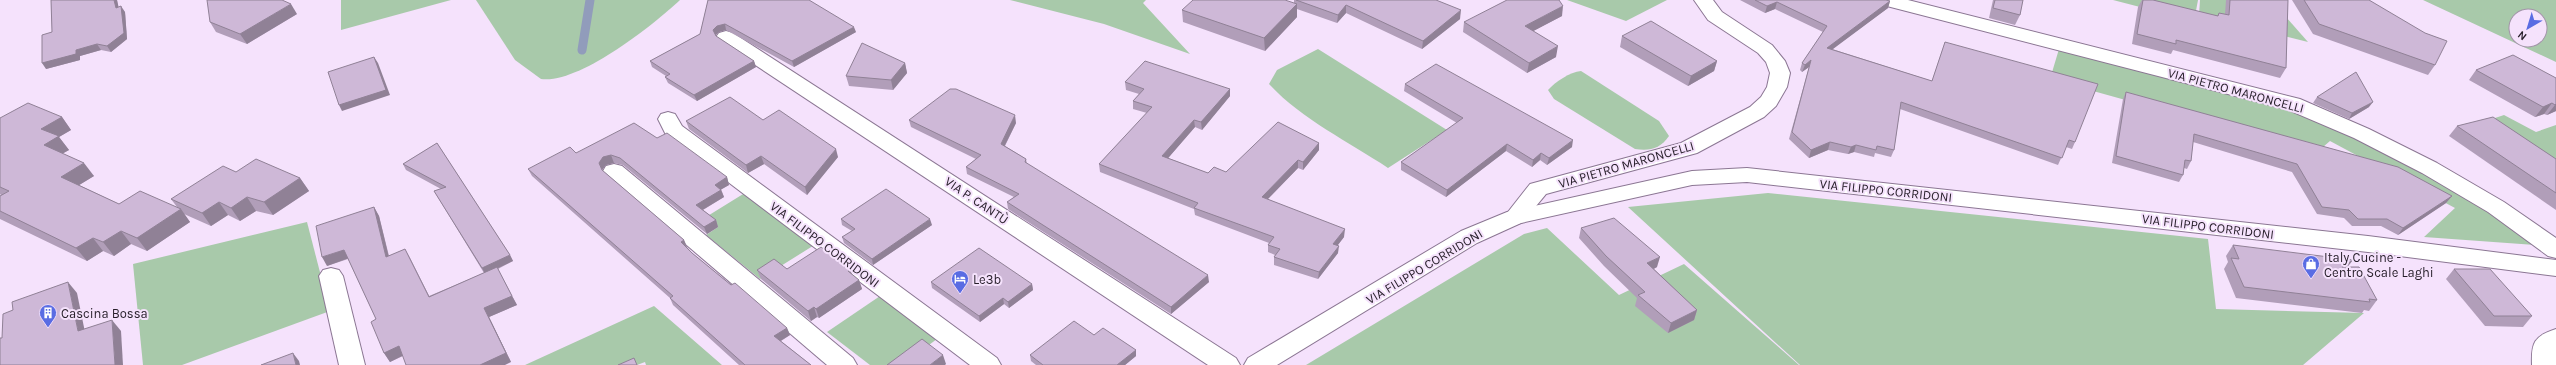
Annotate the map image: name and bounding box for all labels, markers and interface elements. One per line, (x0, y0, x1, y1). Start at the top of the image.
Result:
north arrow (2508, 8, 2548, 48)
text: N (2515, 28, 2529, 43)
street label: VIA PIETRO MARONCELLI (2166, 65, 2306, 116)
street label: VIA PIETRO MARONCELLI (1557, 138, 1696, 191)
street label: VIA P. CANTÙ (942, 172, 1012, 227)
street label: VIA FILIPPO CORRIDONI (1819, 176, 1953, 205)
street label: VIA FILIPPO CORRIDONI (767, 198, 882, 290)
street label: VIA FILIPPO CORRIDONI (2141, 211, 2275, 242)
street label: VIA FILIPPO CORRIDONI (1363, 226, 1485, 307)
place label: Italy Cucine - Centro Scale Laghi (2324, 250, 2434, 280)
shop icon: Italy Cucine - Centro Scale Laghi (2301, 254, 2321, 279)
hotel icon: Le3b (950, 269, 970, 294)
place label: Le3b (973, 272, 1001, 287)
building icon: Cascina Bossa (38, 303, 58, 328)
place label: Cascina Bossa (61, 306, 148, 321)

